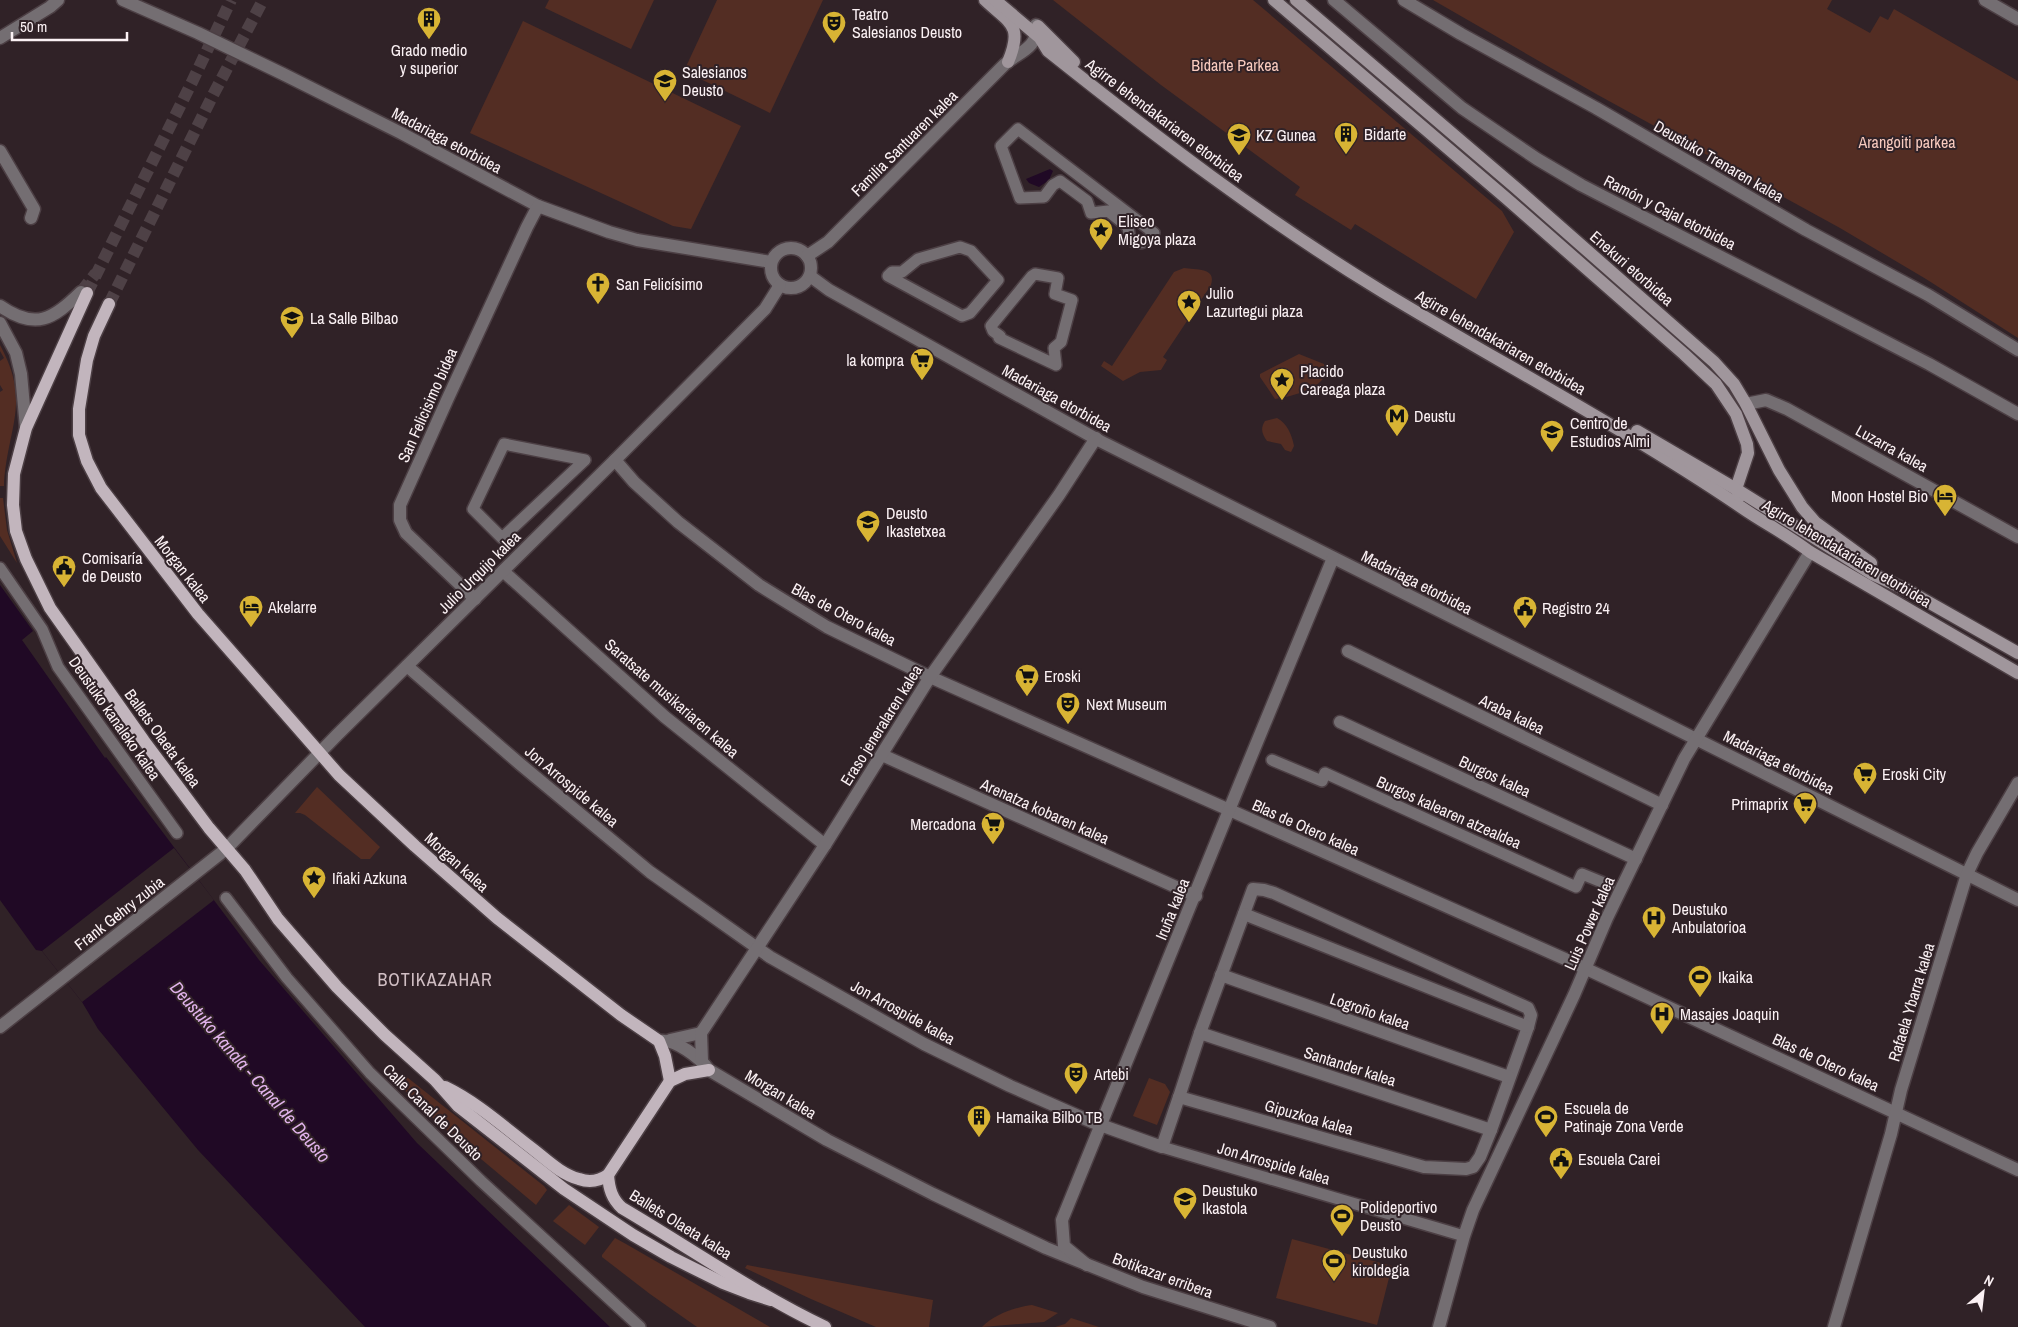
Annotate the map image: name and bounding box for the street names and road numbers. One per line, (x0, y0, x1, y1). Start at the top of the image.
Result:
street label: Agirre lehendakariaren etorbidea (1080, 52, 1249, 187)
street label: Familia Santuaren kalea (846, 84, 963, 201)
street label: Madariaga etorbidea (388, 102, 507, 179)
street label: Deustuko Trenaren kalea (1650, 115, 1789, 208)
street label: Ramón y Cajal etorbidea (1600, 169, 1740, 255)
street label: Enekuri etorbidea (1585, 225, 1679, 311)
street label: Agirre lehendakariaren etorbidea (1411, 284, 1591, 400)
street label: San Felicisimo bidea (392, 344, 462, 466)
street label: Madariaga etorbidea (998, 359, 1116, 437)
street label: Luzarra kalea (1852, 419, 1933, 477)
street label: Agirre lehendakariaren etorbidea (1758, 493, 1936, 613)
street label: Julio Urquijo kalea (433, 525, 526, 618)
street label: Morgan kalea (150, 531, 217, 608)
street label: Madariaga etorbidea (1358, 545, 1477, 620)
street label: Blas de Otero kalea (788, 577, 901, 651)
street label: Saratsate musikariaren kalea (600, 633, 744, 763)
street label: Deustuko kanaleko kalea (64, 652, 166, 785)
street label: Eraso jeneralaren kalea (835, 660, 927, 790)
street label: Ballets Olaeta kalea (120, 684, 207, 792)
street label: Araba kalea (1475, 688, 1549, 740)
street label: Madariaga etorbidea (1720, 725, 1839, 800)
street label: Jon Arrospide kalea (521, 740, 624, 832)
street label: Burgos kalea (1456, 750, 1535, 802)
street label: Burgos kalearen atzealdea (1373, 770, 1525, 854)
street label: Arenatza kobaren kalea (976, 772, 1113, 850)
street label: Blas de Otero kalea (1249, 794, 1364, 861)
street label: Morgan kalea (420, 827, 494, 897)
street label: Frank Gehry zubia (69, 870, 169, 955)
street label: Luis Power kalea (1558, 872, 1620, 973)
street label: Iruña kalea (1150, 874, 1195, 943)
street label: Rafaela Ybarra kalea (1882, 939, 1940, 1064)
street label: Jon Arrospide kalea (847, 974, 960, 1050)
street label: Logroño kalea (1327, 987, 1414, 1035)
street label: Blas de Otero kalea (1769, 1028, 1884, 1097)
street label: Santander kalea (1301, 1041, 1400, 1091)
street label: Calle Canal de Deusto (378, 1058, 488, 1166)
street label: Morgan kalea (741, 1064, 821, 1124)
street label: Gipuzkoa kalea (1262, 1094, 1357, 1140)
street label: Jon Arrospide kalea (1215, 1136, 1333, 1190)
street label: Ballets Olaeta kalea (626, 1184, 737, 1265)
street label: Botikazar erribera (1110, 1247, 1217, 1304)

